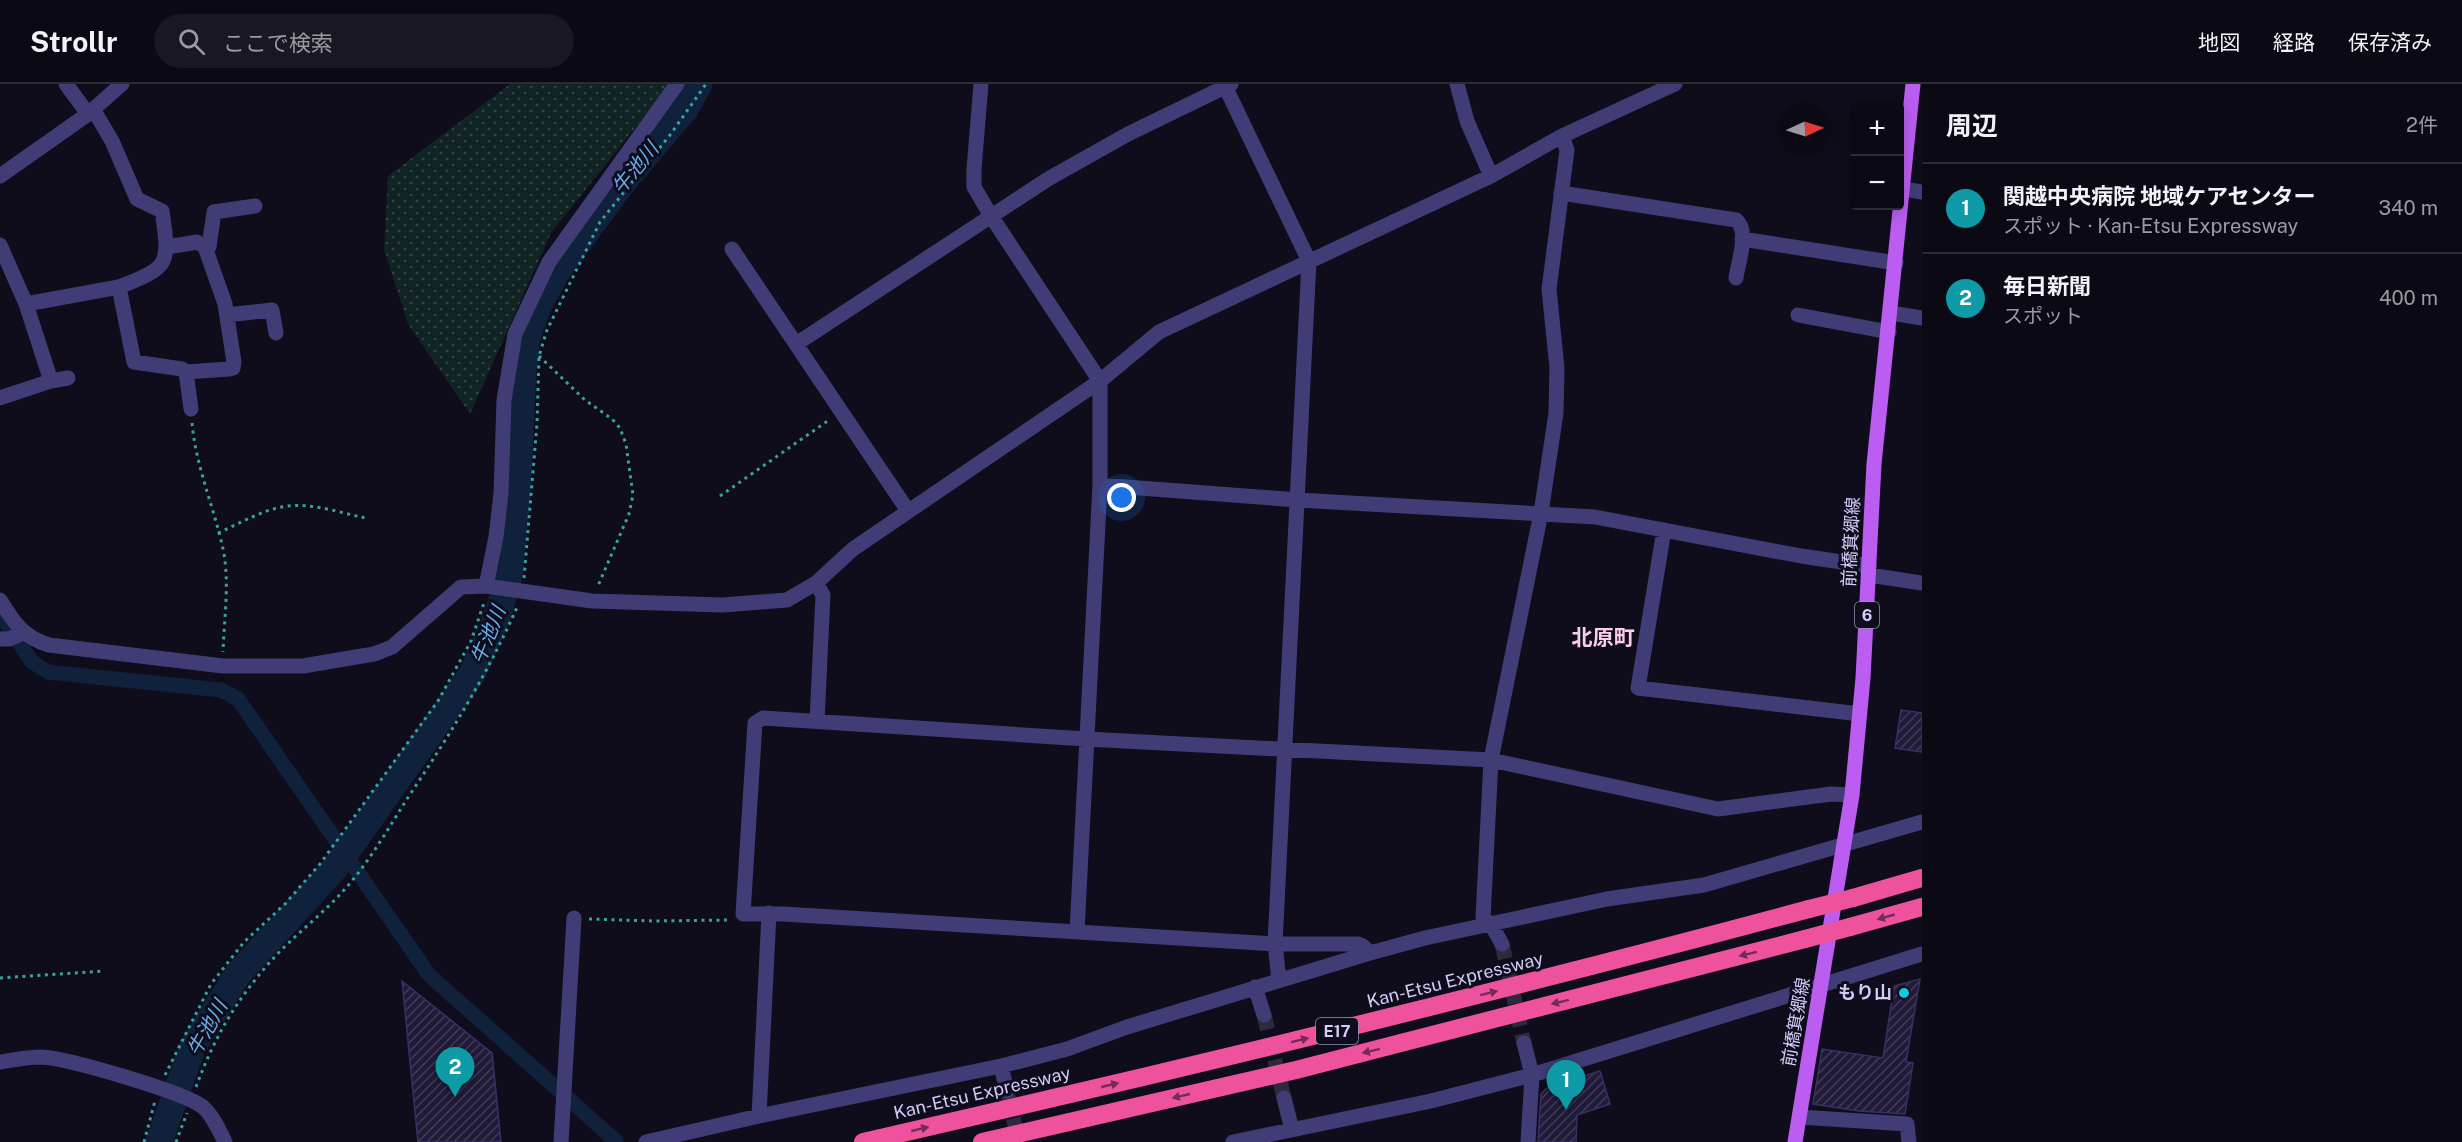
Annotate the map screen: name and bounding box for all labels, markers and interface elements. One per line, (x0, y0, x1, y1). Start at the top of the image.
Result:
search box (154, 14, 574, 68)
text: Strollr (30, 25, 118, 58)
icon: search (175, 25, 208, 58)
text: ここで検索 (223, 30, 333, 56)
text: 地図 (2198, 30, 2240, 55)
text: 経路 (2273, 30, 2315, 55)
text: 保存済み (2348, 30, 2432, 55)
north arrow (1778, 102, 1832, 156)
map controls (1850, 102, 1904, 210)
button: + (1850, 102, 1904, 156)
text: 周辺 (1946, 110, 1998, 141)
text: 2件 (2406, 113, 2438, 137)
water label: 牛池川 (607, 136, 664, 199)
button: − (1850, 156, 1904, 210)
text: 関越中央病院 地域ケアセンター (2003, 183, 2316, 209)
text: 1 (1961, 196, 1970, 220)
text: 340 m (2378, 196, 2438, 220)
text: スポット · Kan-Etsu Expressway (2003, 214, 2298, 238)
text: 毎日新聞 (2003, 273, 2091, 299)
text: 2 (1959, 286, 1972, 310)
text: 400 m (2379, 286, 2438, 310)
text: スポット (2003, 304, 2083, 328)
your location (1107, 483, 1136, 512)
street label: 前橋箕郷線 (1838, 496, 1863, 587)
water label: 牛池川 (466, 601, 511, 667)
road number: 6 (1855, 602, 1879, 628)
district label: 北原町 (1572, 625, 1635, 650)
one-way arrow (1877, 913, 1895, 922)
street label: Kan-Etsu Expressway (1365, 947, 1546, 1012)
one-way arrow (1739, 949, 1758, 959)
street label: 前橋箕郷線 (1777, 976, 1814, 1068)
place label: もり山 (1838, 982, 1892, 1003)
marker: もり山 (1897, 986, 1911, 1000)
one-way arrow (1480, 988, 1498, 998)
water label: 牛池川 (182, 994, 233, 1060)
one-way arrow (1550, 998, 1569, 1008)
road number: E17 (1316, 1018, 1358, 1044)
one-way arrow (1291, 1035, 1309, 1045)
one-way arrow (1361, 1046, 1380, 1056)
pin: 2 (436, 1048, 474, 1097)
pin: 1 (1546, 1060, 1586, 1110)
street label: Kan-Etsu Expressway (891, 1062, 1073, 1123)
one-way arrow (1101, 1080, 1120, 1089)
one-way arrow (1172, 1092, 1190, 1102)
one-way arrow (911, 1124, 930, 1133)

